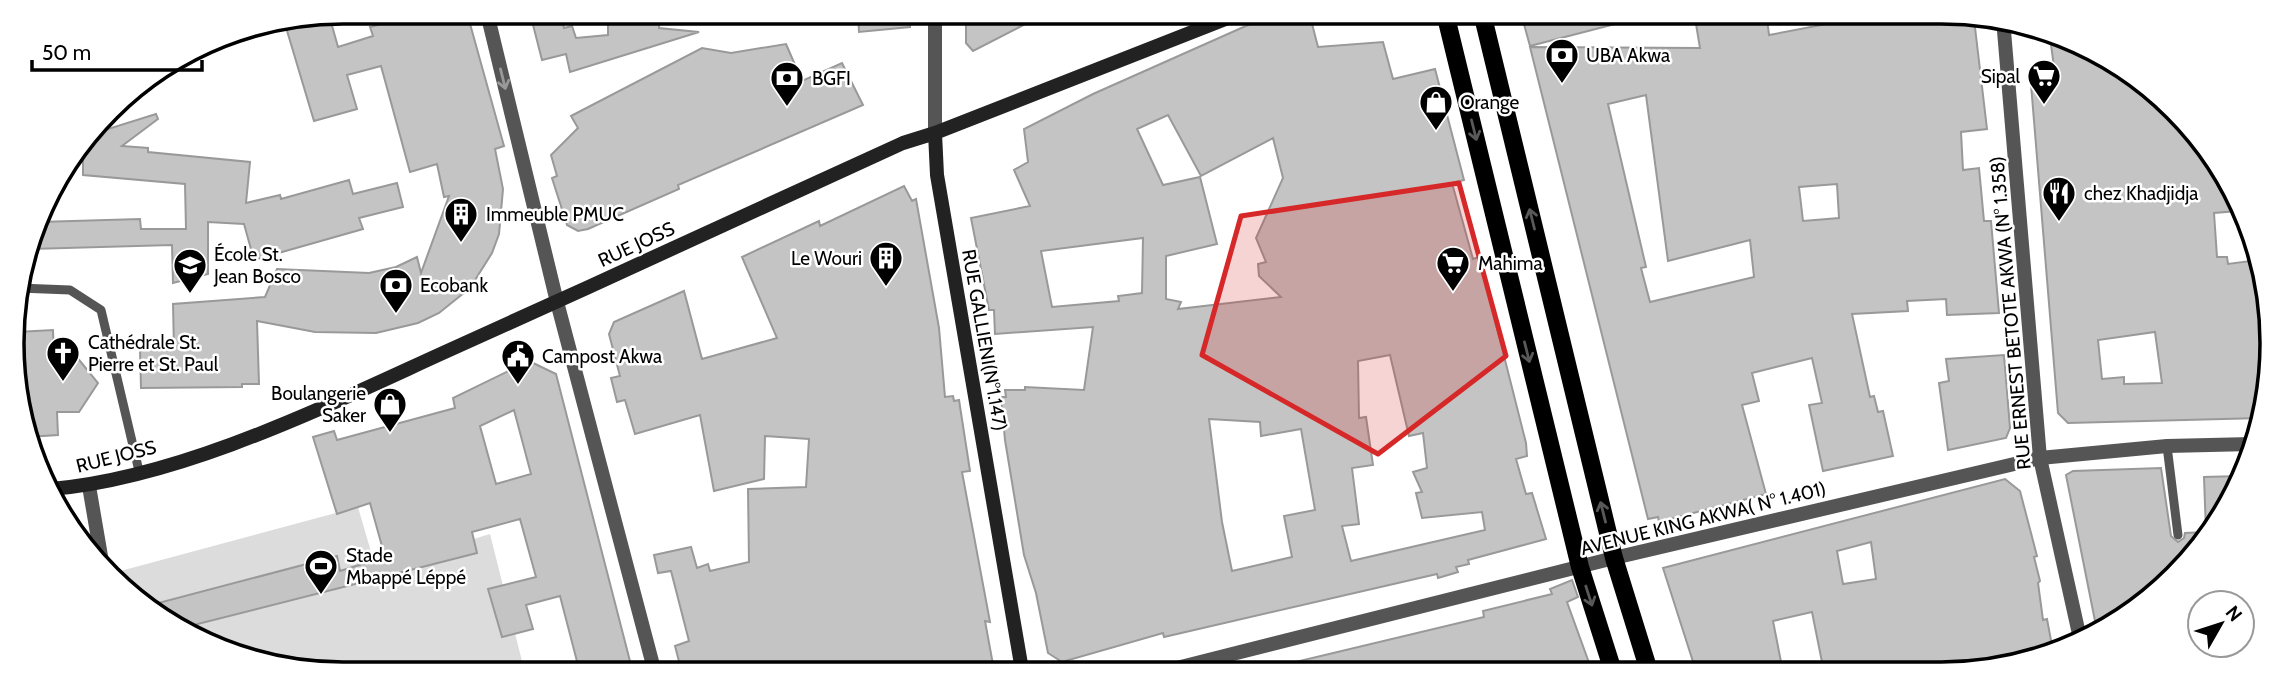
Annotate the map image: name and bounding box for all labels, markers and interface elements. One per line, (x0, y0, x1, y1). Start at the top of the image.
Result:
scale bar (32, 28, 201, 72)
bank icon: UBA Akwa (1543, 36, 1581, 85)
text: 50 m (42, 40, 91, 65)
place label: UBA Akwa (1586, 44, 1670, 67)
supermarket icon: Sipal (2025, 57, 2063, 106)
bank icon: BGFI (768, 59, 806, 108)
place label: Sipal (1981, 65, 2021, 88)
one-way arrow (497, 67, 510, 90)
place label: BGFI (812, 67, 851, 90)
shop icon: Orange (1417, 83, 1455, 132)
place label: Orange (1460, 91, 1520, 114)
one-way arrow (1468, 119, 1481, 141)
street label: RUE ERNEST BETOTE AKWA (N° 1.358) (1985, 155, 2036, 471)
restaurant icon: chez Khadjidja (2040, 174, 2078, 223)
place label: chez Khadjidja (2084, 182, 2198, 205)
building icon: Immeuble PMUC (442, 195, 480, 244)
place label: Immeuble PMUC (486, 203, 624, 226)
one-way arrow (1525, 208, 1538, 231)
street label: RUE JOSS (594, 217, 678, 272)
building icon: Le Wouri (867, 239, 905, 288)
place label: École St. Jean Bosco (213, 242, 301, 288)
supermarket icon: Mahima (1434, 244, 1472, 293)
school or university icon: École St. Jean Bosco (171, 246, 209, 295)
place label: Le Wouri (791, 247, 862, 270)
street label: RUE GALLIENI(N°1.147) (957, 247, 1012, 433)
place label: Mahima (1478, 252, 1543, 275)
bank icon: Ecobank (377, 266, 415, 315)
place label: Ecobank (420, 274, 488, 297)
place label: Cathédrale St. Pierre et St. Paul (88, 331, 219, 376)
church icon: Cathédrale St. Pierre et St. Paul (44, 334, 82, 383)
public building icon: Campost Akwa (499, 337, 537, 386)
one-way arrow (1521, 340, 1534, 362)
place label: Campost Akwa (542, 345, 662, 368)
place label: Boulangerie Saker (271, 382, 366, 427)
shop icon: Boulangerie Saker (371, 385, 409, 434)
street label: RUE JOSS (74, 435, 159, 478)
street label: AVENUE KING AKWA( N° 1.401) (1578, 477, 1828, 560)
one-way arrow (1596, 501, 1609, 524)
place label: Stade Mbappé Léppé (346, 544, 466, 589)
sports icon: Stade Mbappé Léppé (302, 547, 340, 596)
one-way arrow (1583, 585, 1596, 607)
north arrow (2186, 589, 2256, 659)
text: N (2221, 601, 2247, 626)

